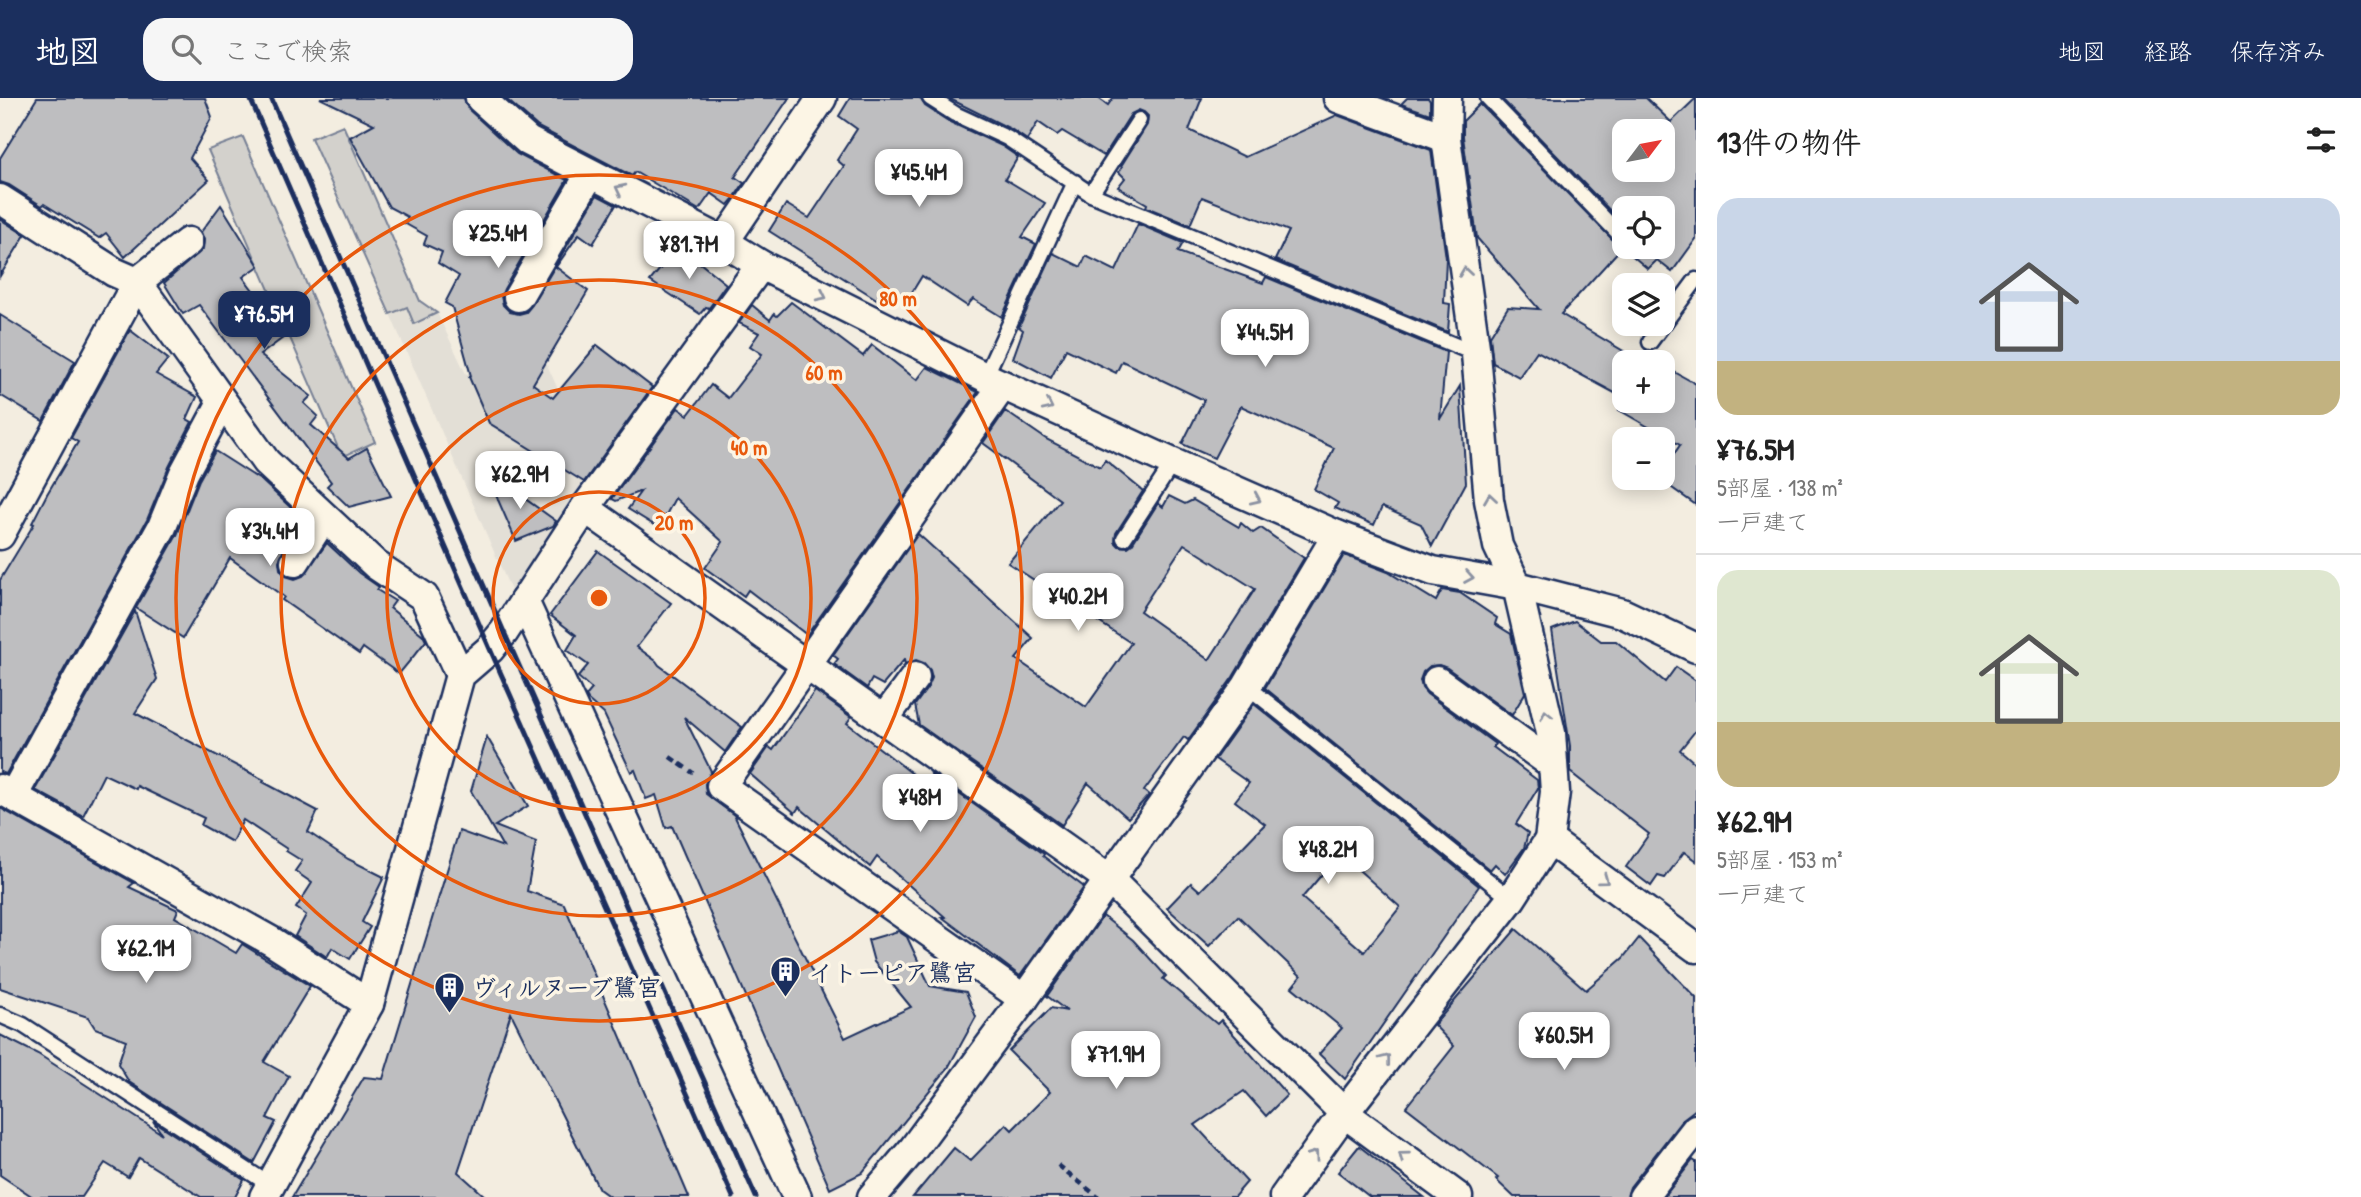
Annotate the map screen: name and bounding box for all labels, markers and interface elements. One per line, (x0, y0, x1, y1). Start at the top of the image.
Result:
search box (143, 18, 633, 81)
text: 地図 (35, 29, 101, 73)
icon: search (167, 30, 205, 68)
text: ここで検索 (223, 33, 353, 68)
text: 地図 (2058, 35, 2106, 67)
text: 経路 (2144, 35, 2192, 67)
text: 保存済み (2230, 35, 2326, 67)
north arrow (1612, 119, 1675, 182)
map controls (1612, 119, 1675, 490)
icon: filters (2302, 121, 2340, 159)
text: 13件の物件 (1717, 122, 1861, 162)
pin: ¥45.4M (862, 150, 976, 209)
text: ¥45.4M (891, 156, 947, 187)
one-way arrow (615, 183, 627, 197)
button: locate (1612, 196, 1675, 259)
pin: ¥25.4M (441, 211, 555, 270)
text: ¥25.4M (469, 217, 527, 248)
pin: ¥81.7M (632, 222, 746, 281)
text: ¥81.7M (660, 228, 718, 259)
icon: home (1966, 244, 2092, 370)
one-way arrow (1457, 266, 1472, 278)
button: layers (1612, 273, 1675, 336)
text: 80 m (879, 284, 917, 313)
one-way arrow (815, 287, 827, 301)
pin: ¥76.5M (207, 292, 321, 351)
text: ¥76.5M (234, 298, 294, 329)
pin: ¥44.5M (1208, 310, 1322, 369)
text: ¥44.5M (1237, 316, 1293, 347)
button: + (1612, 350, 1675, 413)
text: 60 m (806, 358, 842, 387)
one-way arrow (1041, 398, 1054, 412)
button: − (1612, 427, 1675, 490)
text: ¥76.5M (1717, 429, 1795, 469)
text: 40 m (731, 433, 767, 462)
pin: ¥62.9M (463, 452, 577, 511)
text: ¥62.9M (491, 458, 549, 489)
text: 5部屋 · 138 m² (1717, 472, 1843, 503)
one-way arrow (1249, 491, 1261, 505)
one-way arrow (1482, 492, 1497, 504)
text: 一戸建て (1717, 506, 1809, 537)
pin: ¥34.4M (213, 508, 327, 568)
text: 20 m (655, 508, 693, 537)
text: ¥34.4M (242, 515, 298, 546)
one-way arrow (1463, 569, 1475, 584)
pin: ¥40.2M (1021, 574, 1135, 633)
text: ¥40.2M (1049, 580, 1107, 611)
centre of rings (587, 586, 611, 610)
icon: home (1966, 616, 2092, 742)
one-way arrow (1540, 709, 1555, 721)
pin: ¥48M (879, 774, 961, 834)
text: ¥48M (899, 781, 941, 812)
text: ¥62.9M (1717, 801, 1792, 841)
pin: ¥48.2M (1271, 826, 1385, 886)
text: ¥48.2M (1299, 833, 1357, 864)
text: 5部屋 · 153 m² (1717, 844, 1843, 875)
one-way arrow (1596, 872, 1609, 885)
text: 一戸建て (1717, 878, 1809, 909)
pin: ¥62.1M (89, 926, 203, 985)
text: ¥62.1M (117, 932, 175, 963)
building icon: イトーピア鷺宮 (769, 955, 803, 999)
place label: イトーピア鷺宮 (809, 956, 977, 988)
building icon: ヴィルヌーブ鷺宮 (432, 970, 466, 1014)
place label: ヴィルヌーブ鷺宮 (472, 971, 661, 1003)
pin: ¥60.5M (1507, 1012, 1621, 1072)
text: ¥60.5M (1535, 1019, 1593, 1050)
pin: ¥71.9M (1059, 1032, 1173, 1091)
text: ¥71.9M (1087, 1038, 1145, 1069)
one-way arrow (1378, 1054, 1391, 1067)
one-way arrow (1306, 1150, 1318, 1163)
one-way arrow (1398, 1152, 1411, 1165)

